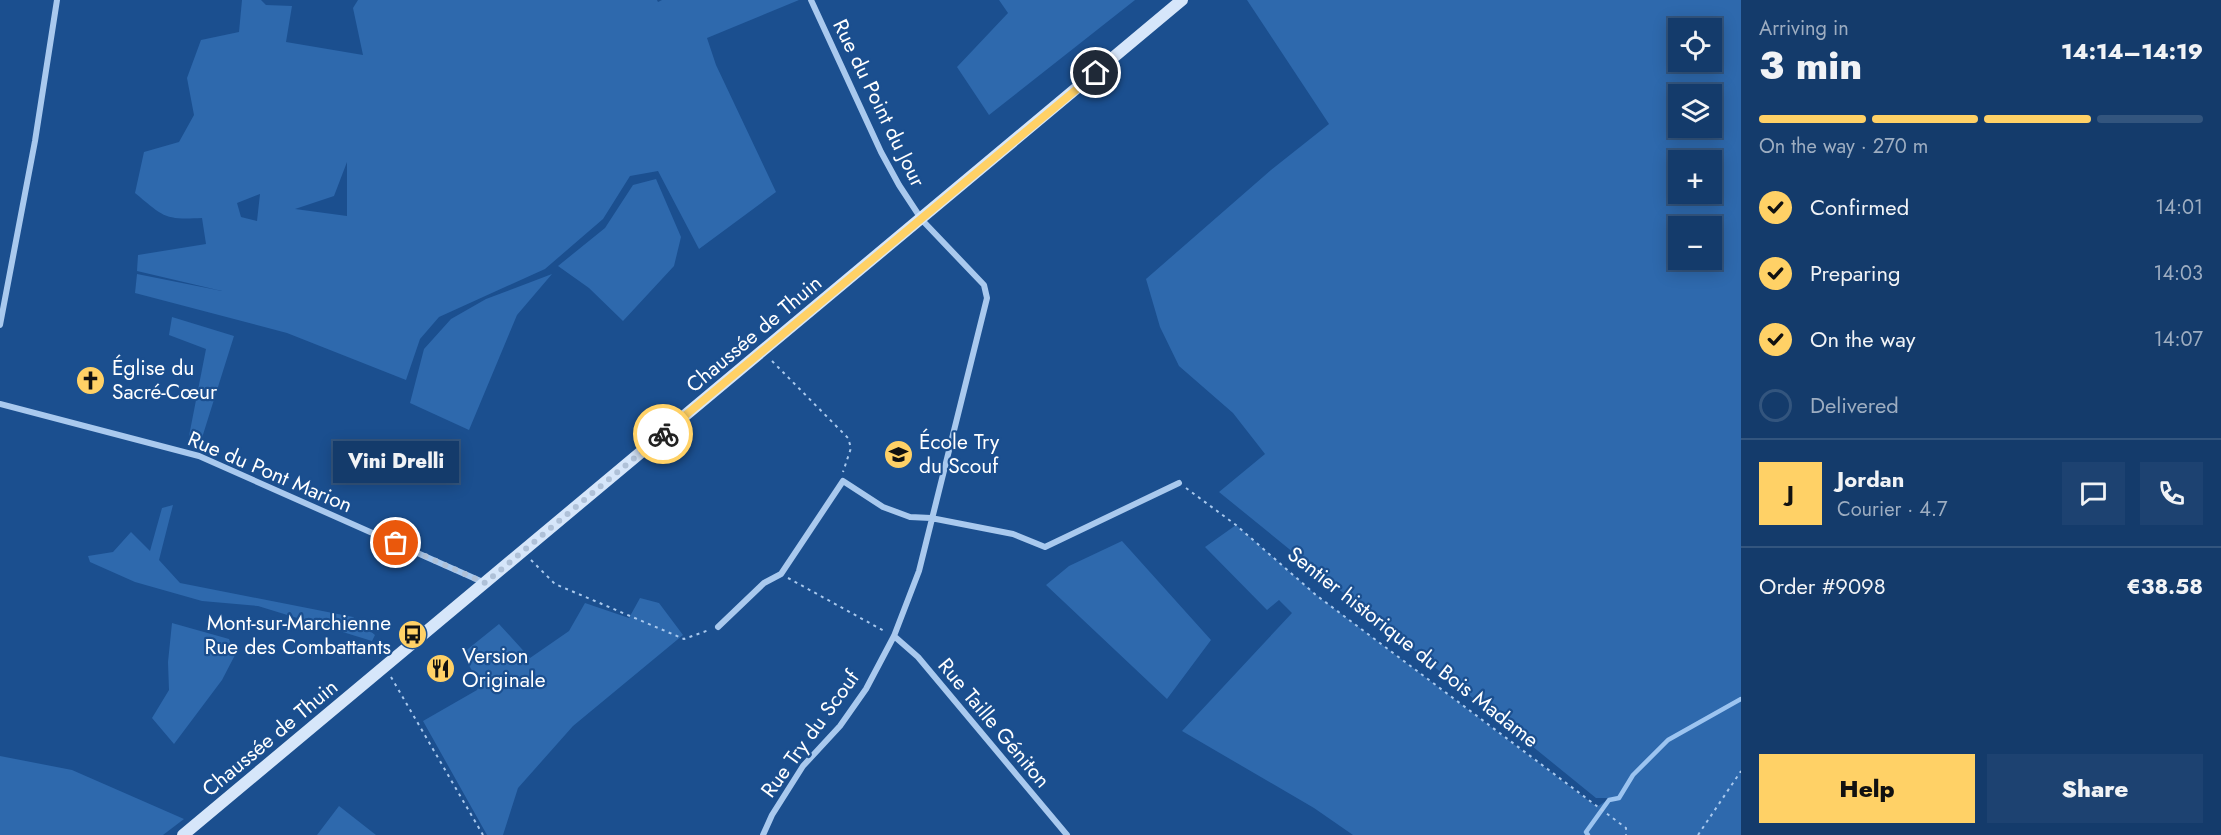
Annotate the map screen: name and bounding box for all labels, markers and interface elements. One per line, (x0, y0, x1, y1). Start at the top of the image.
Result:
street label: Rue du Point du Jour (825, 14, 933, 193)
text: Arriving in (1759, 14, 1849, 43)
map controls (1668, 18, 1722, 270)
button: locate (1668, 18, 1722, 72)
text: 14:14–14:19 (2061, 35, 2203, 67)
text: 3 min (1759, 37, 1862, 94)
pin (1070, 47, 1121, 98)
icon: home (1079, 56, 1112, 89)
button: layers (1668, 84, 1722, 138)
text: On the way · 270 m (1759, 132, 1928, 161)
button: + (1668, 150, 1722, 204)
icon: check (1759, 191, 1792, 224)
text: Confirmed (1810, 191, 1909, 223)
text: 14:01 (2155, 193, 2203, 222)
button: − (1668, 216, 1722, 270)
icon: check (1759, 257, 1792, 290)
text: Preparing (1810, 257, 1901, 289)
text: 14:03 (2153, 259, 2203, 288)
street label: Chaussée de Thuin (680, 268, 828, 400)
icon: check (1759, 323, 1792, 356)
text: On the way (1810, 323, 1915, 355)
text: 14:07 (2154, 325, 2203, 354)
place label: Église du Sacré-Cœur (112, 353, 218, 407)
church icon: Église du Sacré-Cœur (75, 364, 107, 396)
text: Delivered (1810, 389, 1899, 421)
courier (633, 404, 693, 464)
icon: bike (647, 418, 680, 451)
street label: Rue du Pont Marion (183, 424, 357, 520)
place label: École Try du Scouf (919, 427, 1000, 481)
school or university icon: École Try du Scouf (882, 438, 914, 470)
callout: Vini Drelli (333, 441, 459, 483)
text: Vini Drelli (348, 447, 444, 476)
button: chat (2062, 462, 2125, 525)
button: phone (2140, 462, 2203, 525)
text: Jordan (1837, 463, 1904, 495)
text: J (1787, 477, 1794, 509)
text: Courier · 4.7 (1837, 495, 1948, 524)
pin (370, 517, 421, 568)
icon: bag (379, 526, 412, 559)
street label: Sentier historique du Bois Madame (1281, 539, 1545, 755)
text: Order #9098 (1759, 570, 1886, 602)
text: €38.58 (2126, 570, 2203, 602)
place label: Mont-sur-Marchienne Rue des Combattants (205, 608, 391, 662)
bus stop icon: Mont-sur-Marchienne Rue des Combattants (396, 619, 428, 651)
place label: Version Originale (462, 641, 546, 695)
restaurant icon: Version Originale (425, 652, 457, 684)
street label: Rue Taille Géniton (931, 652, 1057, 794)
street label: Rue Try du Scouf (754, 663, 867, 804)
street label: Chaussée de Thuin (196, 672, 344, 804)
button: Help (1759, 754, 1975, 823)
button: Share (1987, 754, 2203, 823)

